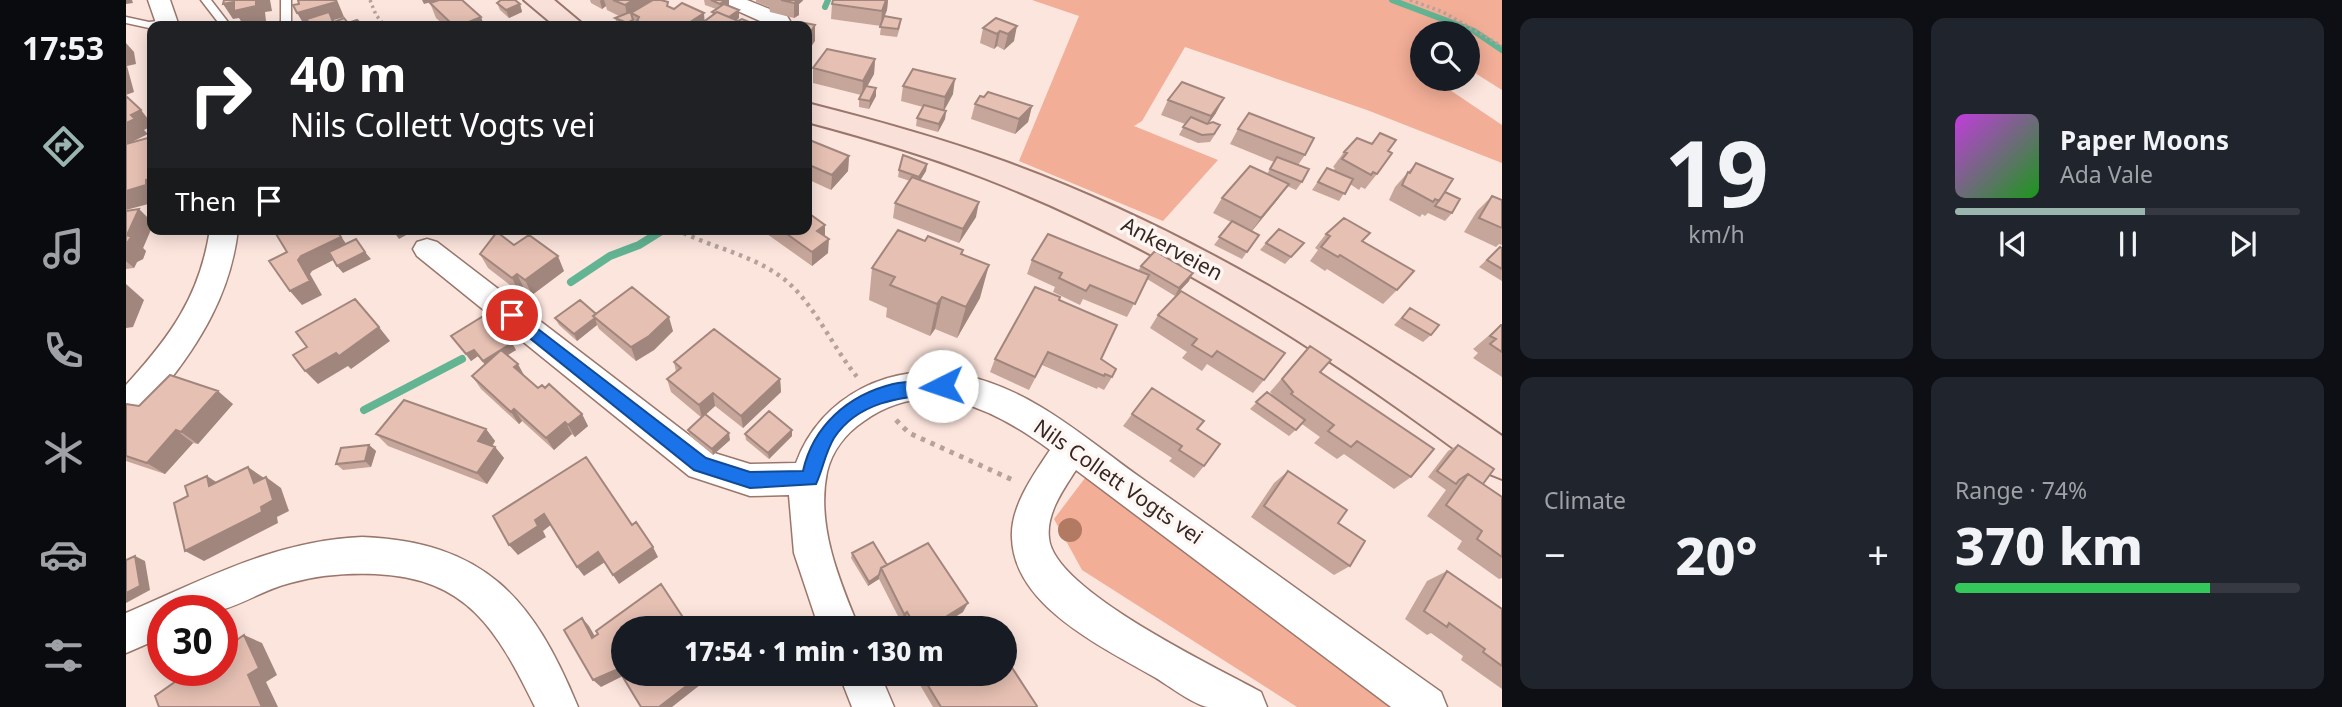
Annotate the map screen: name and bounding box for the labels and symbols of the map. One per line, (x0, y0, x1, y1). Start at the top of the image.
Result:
street label: Ankerveien (1117, 210, 1228, 287)
pin (482, 285, 542, 345)
position arrow (905, 349, 979, 423)
street label: Nils Collett Vogts vei (1028, 412, 1209, 550)
speed limit sign: 30 (147, 595, 238, 686)

